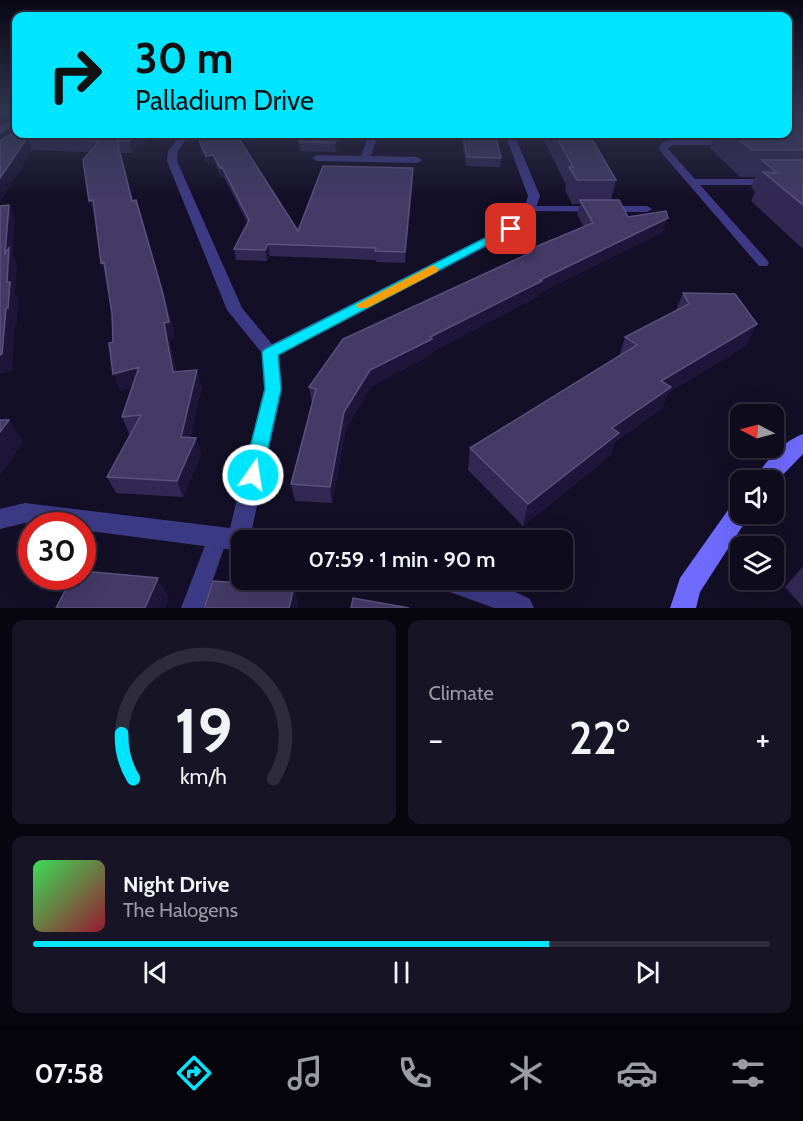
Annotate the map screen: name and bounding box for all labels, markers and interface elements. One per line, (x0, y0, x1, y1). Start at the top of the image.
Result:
text: 30 m (135, 32, 233, 84)
icon: right (36, 36, 114, 114)
text: Palladium Drive (135, 84, 314, 117)
pin (485, 203, 536, 254)
icon: arrive (494, 212, 527, 245)
north arrow (730, 404, 784, 458)
map controls (730, 404, 784, 590)
position arrow (221, 443, 285, 507)
button: sound (730, 470, 784, 524)
speed limit sign: 30 (18, 512, 96, 590)
button: layers (730, 536, 784, 590)
text: 07:59 · 1 min · 90 m (309, 546, 495, 573)
text: Climate (429, 681, 494, 705)
text: 19 (175, 693, 233, 769)
text: 22° (569, 711, 629, 765)
text: − (429, 719, 443, 759)
text: + (755, 719, 770, 759)
text: km/h (180, 763, 227, 789)
text: Night Drive (123, 871, 229, 898)
text: The Halogens (123, 898, 238, 922)
icon: previous (139, 956, 172, 989)
icon: pause (385, 956, 418, 989)
icon: next (631, 956, 664, 989)
icon: directions (173, 1052, 215, 1094)
icon: music (284, 1052, 326, 1094)
icon: phone (394, 1052, 436, 1094)
icon: climate (505, 1052, 547, 1094)
icon: car (616, 1052, 658, 1094)
icon: filters (727, 1052, 769, 1094)
text: 07:58 (34, 1057, 104, 1090)

